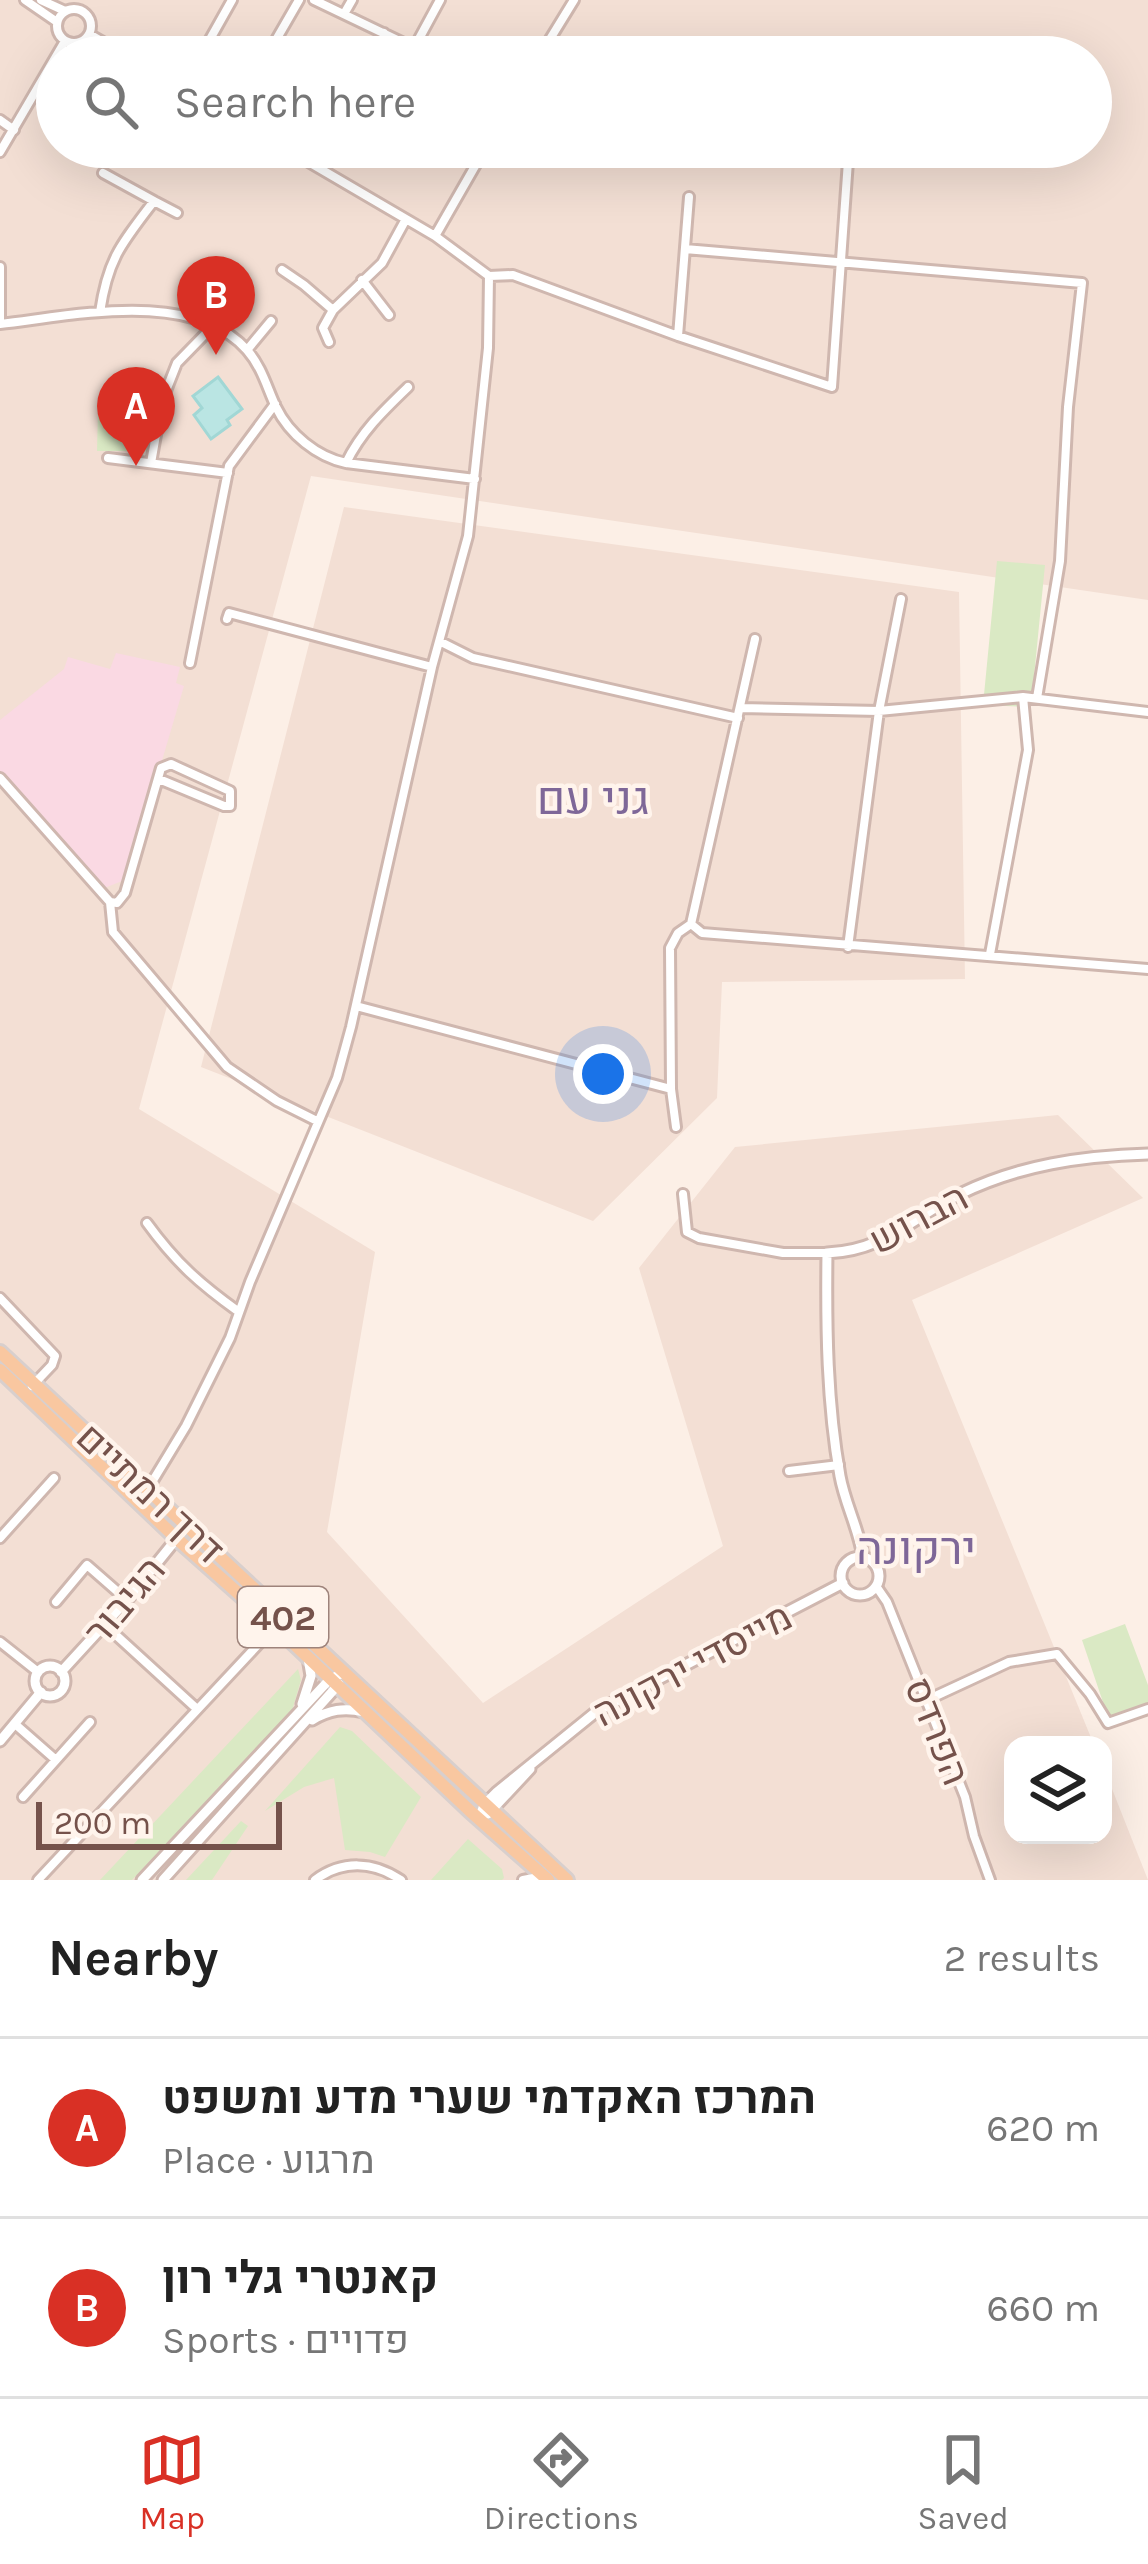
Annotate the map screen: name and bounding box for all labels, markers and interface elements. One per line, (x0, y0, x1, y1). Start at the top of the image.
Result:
search box (36, 36, 1112, 168)
icon: search (78, 69, 144, 135)
text: Search here (174, 76, 416, 128)
pin: B (177, 256, 255, 355)
pin: A (97, 367, 175, 466)
district label: גני עם (537, 773, 649, 825)
your location (573, 1044, 633, 1104)
street label: הברוש (861, 1174, 976, 1264)
street label: דרך רמתיים (67, 1414, 233, 1573)
district label: ירקונה (856, 1523, 976, 1575)
street label: הגיבור (75, 1547, 175, 1654)
road number: 402 (238, 1587, 328, 1647)
street label: מייסדי ירקונה (585, 1593, 800, 1736)
street label: הפרדס (895, 1671, 979, 1792)
map controls (1004, 1736, 1112, 1844)
button: layers (1004, 1736, 1112, 1844)
scale bar (36, 1796, 282, 1849)
text: 200 m (54, 1804, 151, 1842)
text: Nearby (48, 1928, 218, 1988)
text: 2 results (944, 1935, 1100, 1981)
text: המרכז האקדמי שערי מדע ומשפט (162, 2072, 816, 2124)
text: A (75, 2105, 99, 2151)
text: 620 m (986, 2105, 1100, 2151)
text: Place · מרגוע (162, 2137, 375, 2183)
text: קאנטרי גלי רון (162, 2252, 439, 2304)
text: B (74, 2285, 100, 2331)
text: 660 m (986, 2285, 1100, 2331)
text: Sports · פדויים (162, 2317, 409, 2363)
tab: Map (139, 2427, 205, 2537)
tab: Directions (484, 2427, 639, 2537)
tab: Saved (918, 2427, 1009, 2537)

